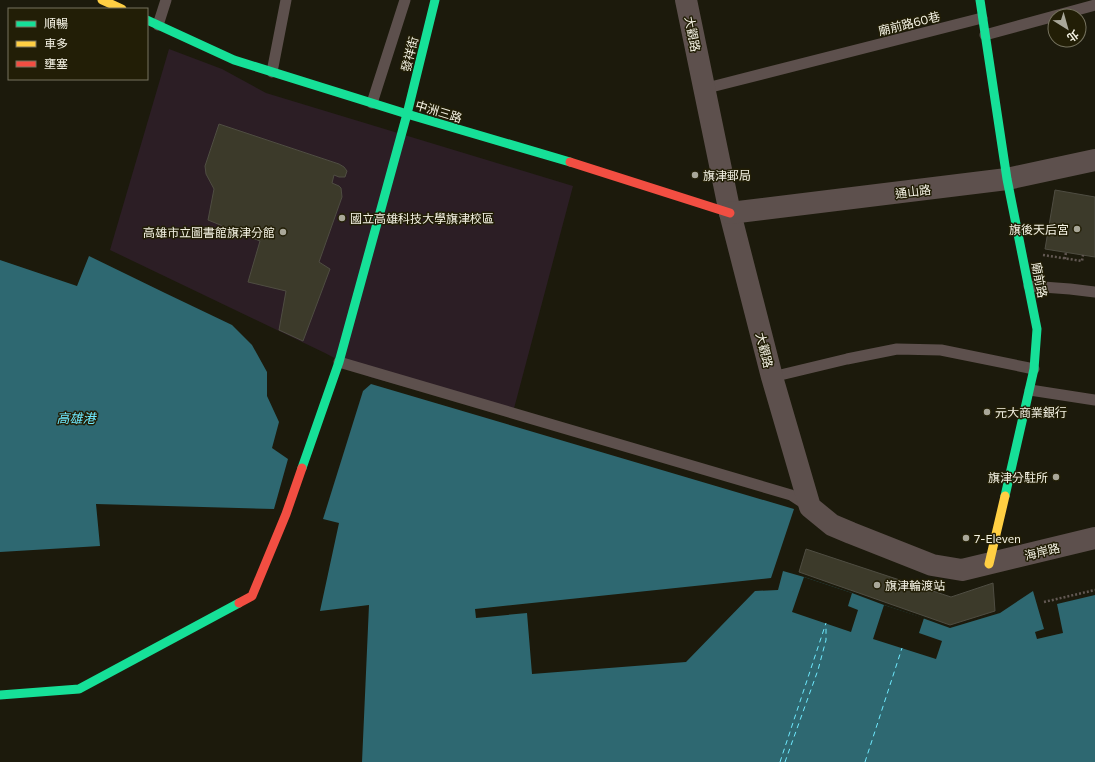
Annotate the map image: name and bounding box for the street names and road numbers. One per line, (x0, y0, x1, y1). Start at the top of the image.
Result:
street label: 廟前路60巷 (877, 9, 941, 37)
street label: 大觀路 (683, 15, 703, 53)
street label: 發祥街 (398, 35, 420, 73)
street label: 中洲三路 (414, 97, 464, 125)
street label: 通山路 (894, 182, 932, 200)
street label: 廟前路 (1030, 261, 1050, 299)
street label: 大觀路 (754, 331, 776, 369)
street label: 海岸路 (1023, 540, 1061, 562)

